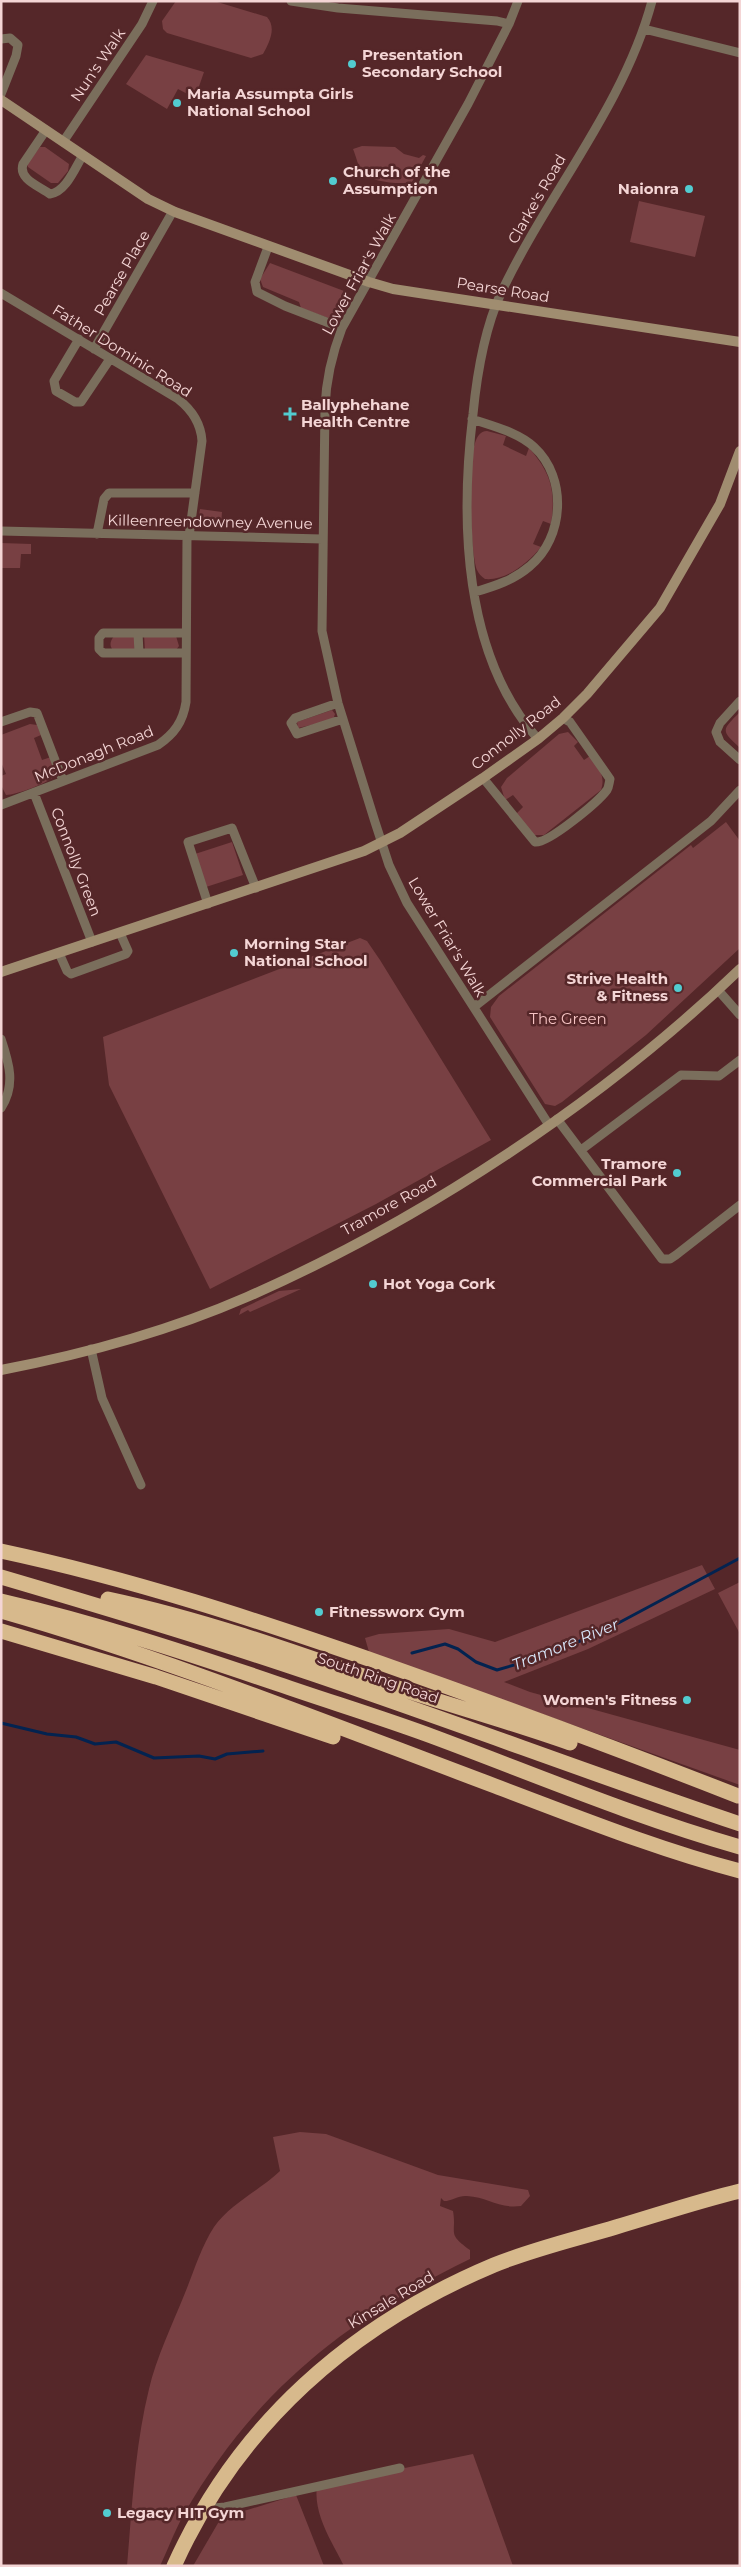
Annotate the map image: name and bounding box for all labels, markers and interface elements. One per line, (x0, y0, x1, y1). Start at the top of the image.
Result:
street label: Nun's Walk (66, 24, 129, 105)
place label: Presentation Secondary School (362, 45, 502, 81)
marker: Presentation Secondary School (346, 58, 358, 70)
place label: Maria Assumpta Girls National School (187, 84, 354, 120)
marker: Maria Assumpta Girls National School (171, 97, 183, 109)
street label: Clarke's Road (503, 151, 570, 247)
place label: Church of the Assumption (342, 162, 451, 198)
marker: Church of the Assumption (327, 175, 339, 187)
place label: Naionra (618, 179, 679, 198)
marker: Naionra (683, 183, 695, 195)
street label: Lower Friar's Walk (317, 210, 400, 338)
street label: Pearse Place (89, 227, 154, 319)
street label: Pearse Road (455, 273, 551, 306)
street label: Father Dominic Road (49, 300, 195, 401)
place label: Ballyphehane Health Centre (301, 395, 410, 431)
marker: Ballyphehane Health Centre (283, 407, 297, 421)
street label: Killeenreendowney Avenue (107, 510, 313, 533)
street label: Connolly Road (467, 692, 564, 774)
street label: McDonagh Road (31, 721, 156, 786)
street label: Connolly Green (47, 805, 106, 919)
street label: Lower Friar's Walk (404, 874, 491, 1000)
place label: Morning Star National School (244, 934, 368, 970)
marker: Morning Star National School (228, 947, 240, 959)
place label: Strive Health & Fitness (567, 969, 668, 1005)
marker: Strive Health & Fitness (672, 982, 684, 994)
park label: The Green (529, 1009, 607, 1028)
place label: Tramore Commercial Park (532, 1154, 667, 1190)
marker: Tramore Commercial Park (671, 1167, 683, 1179)
street label: Tramore Road (338, 1172, 440, 1240)
place label: Hot Yoga Cork (383, 1274, 496, 1293)
marker: Hot Yoga Cork (367, 1278, 379, 1290)
place label: Fitnessworx Gym (329, 1602, 465, 1621)
marker: Fitnessworx Gym (313, 1606, 325, 1618)
water label: Tramore River (509, 1614, 622, 1675)
street label: South Ring Road (315, 1648, 441, 1707)
place label: Women's Fitness (543, 1690, 677, 1709)
marker: Women's Fitness (681, 1694, 693, 1706)
street label: Kinsale Road (344, 2266, 437, 2333)
place label: Legacy HIT Gym (117, 2503, 244, 2522)
marker: Legacy HIT Gym (101, 2507, 113, 2519)

